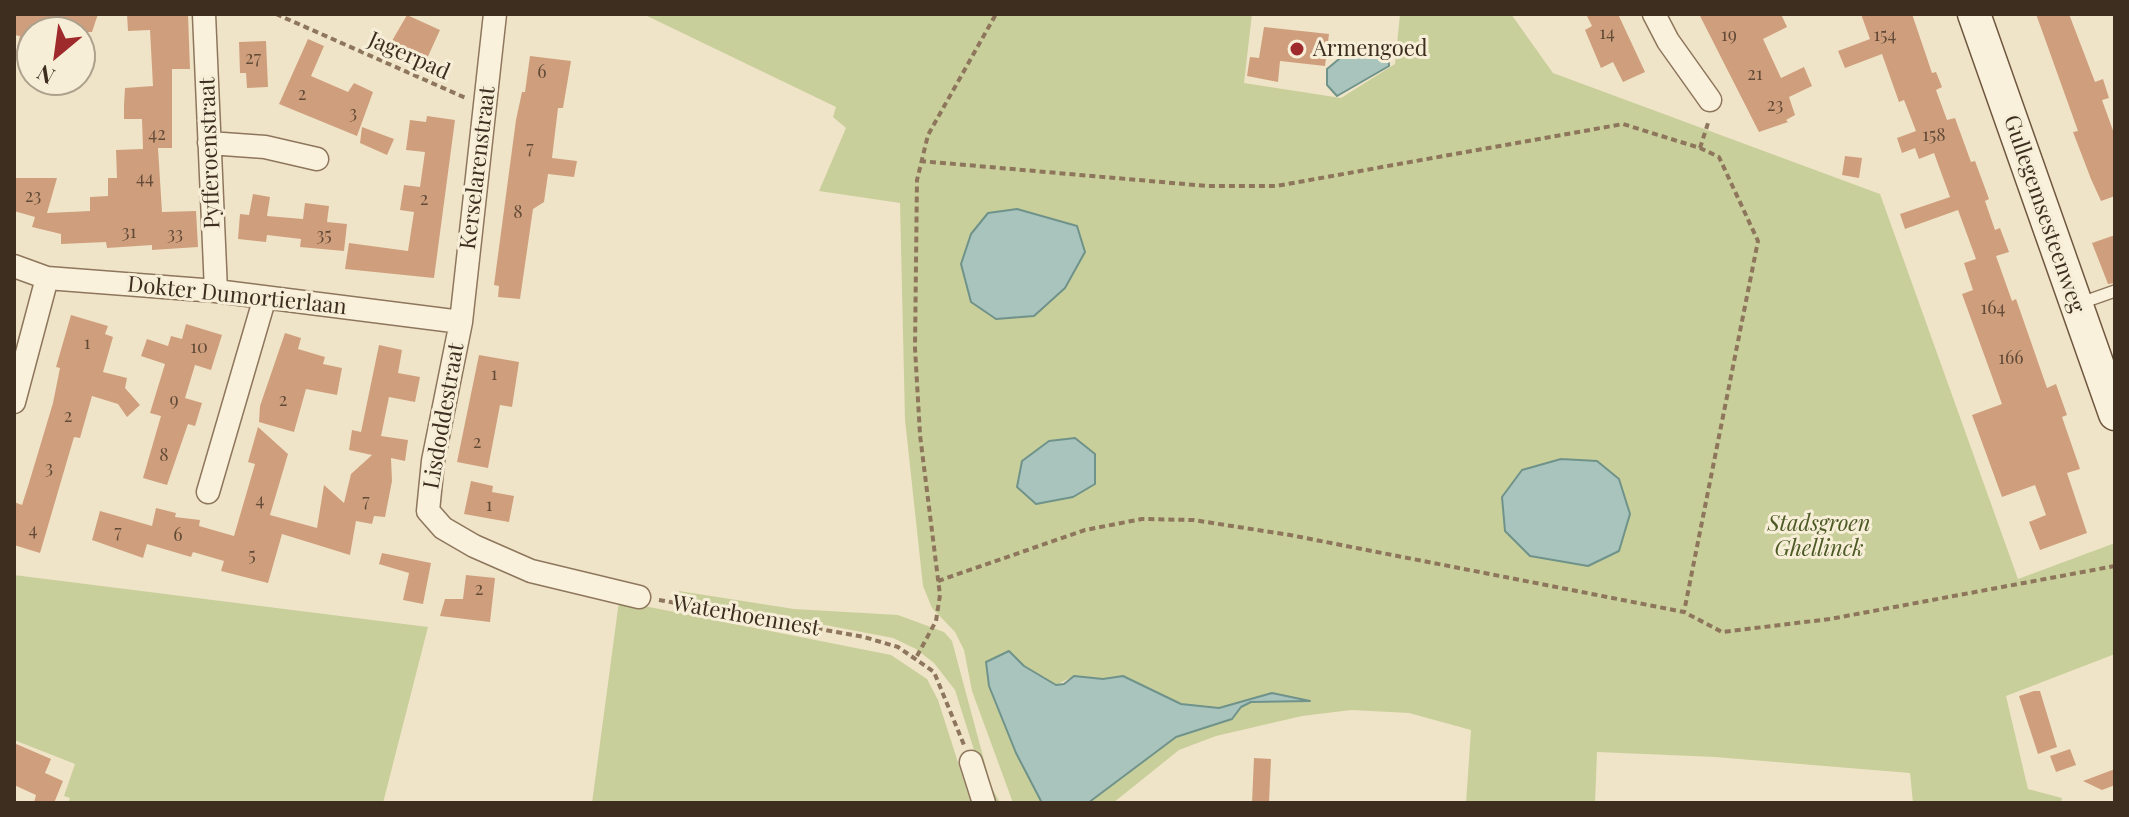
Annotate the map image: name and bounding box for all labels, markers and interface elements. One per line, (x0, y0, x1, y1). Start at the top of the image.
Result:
north arrow (16, 16, 96, 96)
house number: 14 (1599, 22, 1615, 44)
house number: 19 (1721, 24, 1737, 46)
house number: 154 (1874, 24, 1896, 46)
street label: Jagerpad (364, 26, 454, 86)
place label: Armengoed (1313, 36, 1428, 62)
marker: Armengoed (1288, 40, 1306, 58)
house number: 27 (245, 47, 261, 69)
text: N (31, 58, 60, 92)
house number: 6 (537, 61, 547, 83)
house number: 21 (1747, 63, 1763, 85)
street label: Pyfferoenstraat (194, 77, 226, 229)
house number: 2 (298, 83, 306, 105)
street label: Kerselarenstraat (455, 85, 501, 251)
house number: 23 (1767, 94, 1783, 116)
house number: 3 (349, 102, 357, 124)
street label: Gullegemsesteenweg (1998, 112, 2090, 316)
house number: 42 (148, 123, 166, 145)
house number: 158 (1922, 124, 1946, 146)
house number: 7 (526, 137, 534, 159)
house number: 44 (136, 167, 154, 189)
house number: 23 (25, 185, 41, 207)
house number: 2 (420, 188, 428, 210)
house number: 8 (513, 201, 523, 223)
house number: 31 (122, 221, 136, 243)
house number: 33 (167, 223, 183, 245)
house number: 35 (316, 224, 332, 246)
street label: Dokter Dumortierlaan (126, 271, 348, 321)
house number: 164 (1981, 297, 2005, 319)
house number: 1 (84, 332, 90, 354)
house number: 10 (190, 336, 208, 358)
street label: Lisdoddestraat (418, 341, 470, 491)
house number: 166 (1998, 347, 2024, 369)
house number: 1 (491, 363, 497, 385)
house number: 9 (169, 389, 179, 411)
house number: 2 (279, 389, 287, 411)
house number: 2 (64, 405, 72, 427)
house number: 2 (473, 431, 481, 453)
house number: 8 (159, 444, 169, 466)
house number: 3 (45, 457, 53, 479)
house number: 4 (256, 489, 264, 511)
house number: 7 (362, 490, 370, 512)
house number: 1 (486, 494, 492, 516)
park label: Stadsgroen Ghellinck (1767, 511, 1871, 562)
house number: 4 (29, 519, 37, 541)
house number: 7 (114, 521, 122, 543)
house number: 6 (173, 524, 183, 546)
house number: 5 (248, 544, 256, 566)
house number: 2 (475, 578, 483, 600)
street label: Waterhoennest (670, 590, 822, 642)

